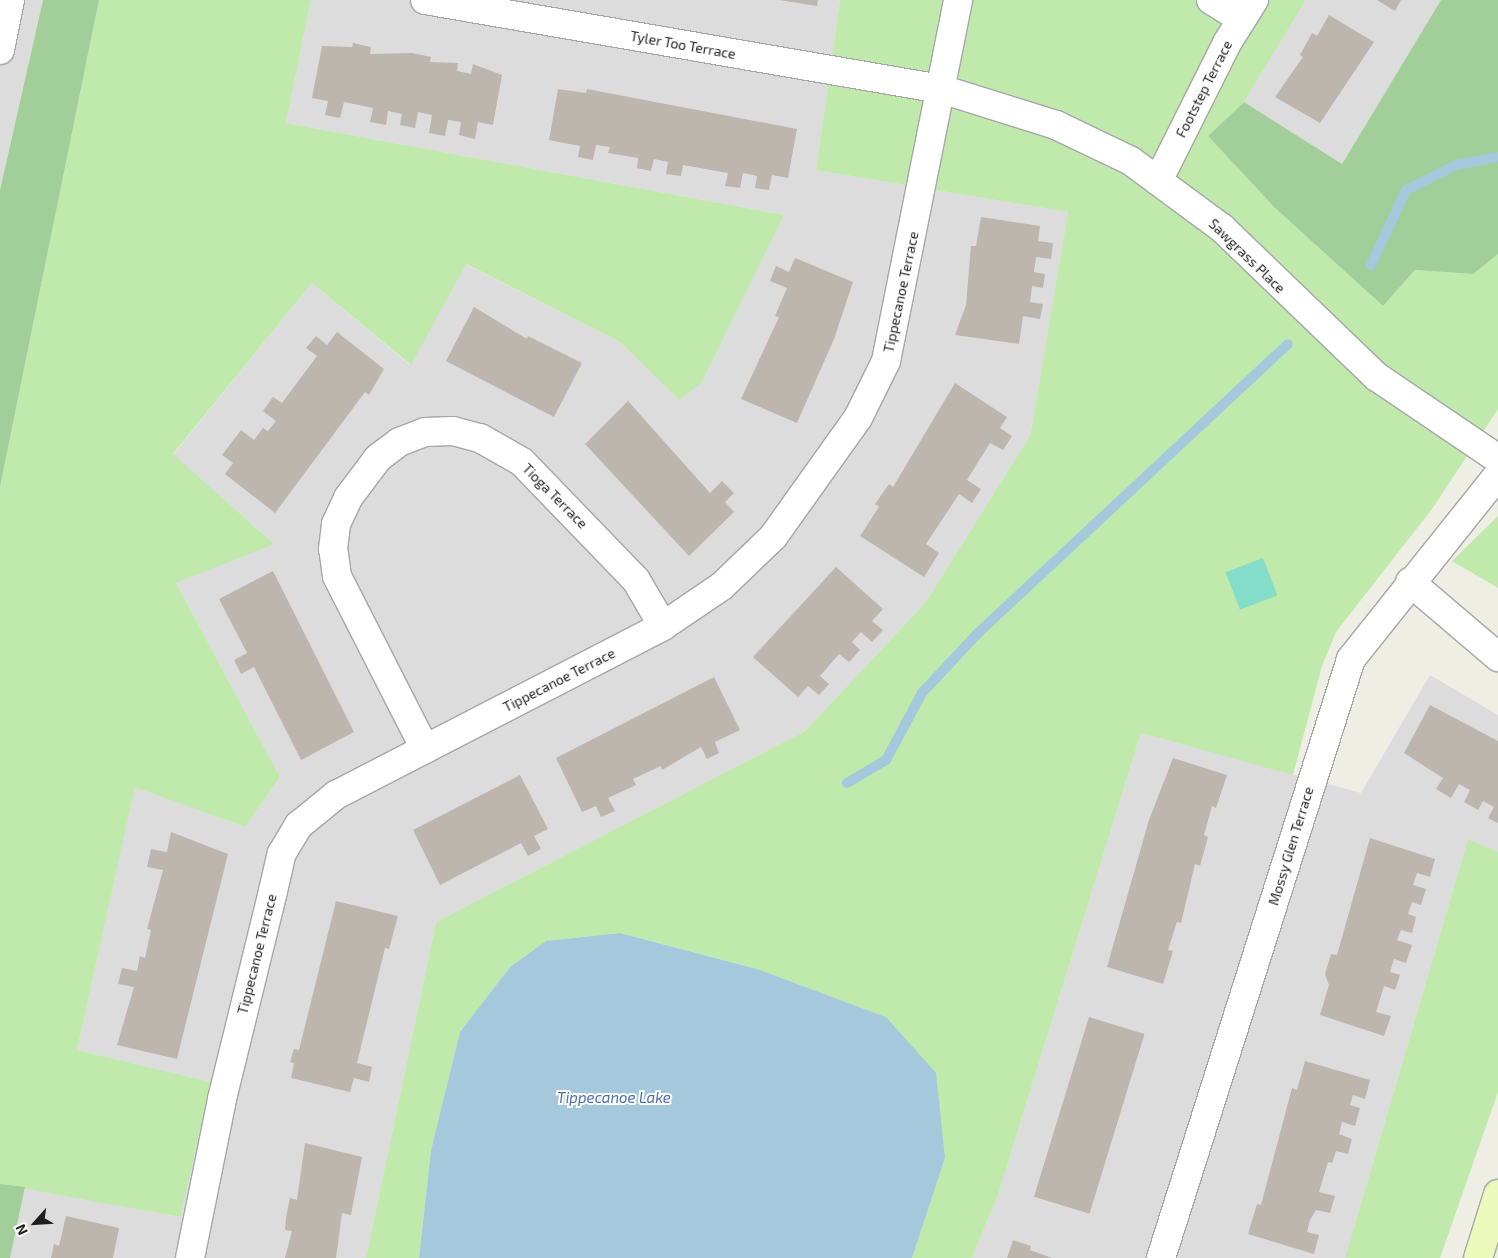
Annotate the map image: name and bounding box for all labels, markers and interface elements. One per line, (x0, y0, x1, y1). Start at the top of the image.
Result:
street label: Tyler Too Terrace (628, 27, 738, 63)
street label: Footstep Terrace (1172, 38, 1236, 140)
street label: Sawgrass Place (1205, 215, 1289, 297)
street label: Tippecanoe Terrace (880, 230, 922, 354)
street label: Tioga Terrace (519, 460, 591, 532)
street label: Tippecanoe Terrace (500, 644, 618, 716)
street label: Mossy Glen Terrace (1265, 784, 1317, 908)
street label: Tippecanoe Terrace (234, 892, 280, 1016)
water label: Tippecanoe Lake (557, 1089, 671, 1107)
north arrow (10, 1198, 60, 1248)
text: N (11, 1222, 31, 1238)

